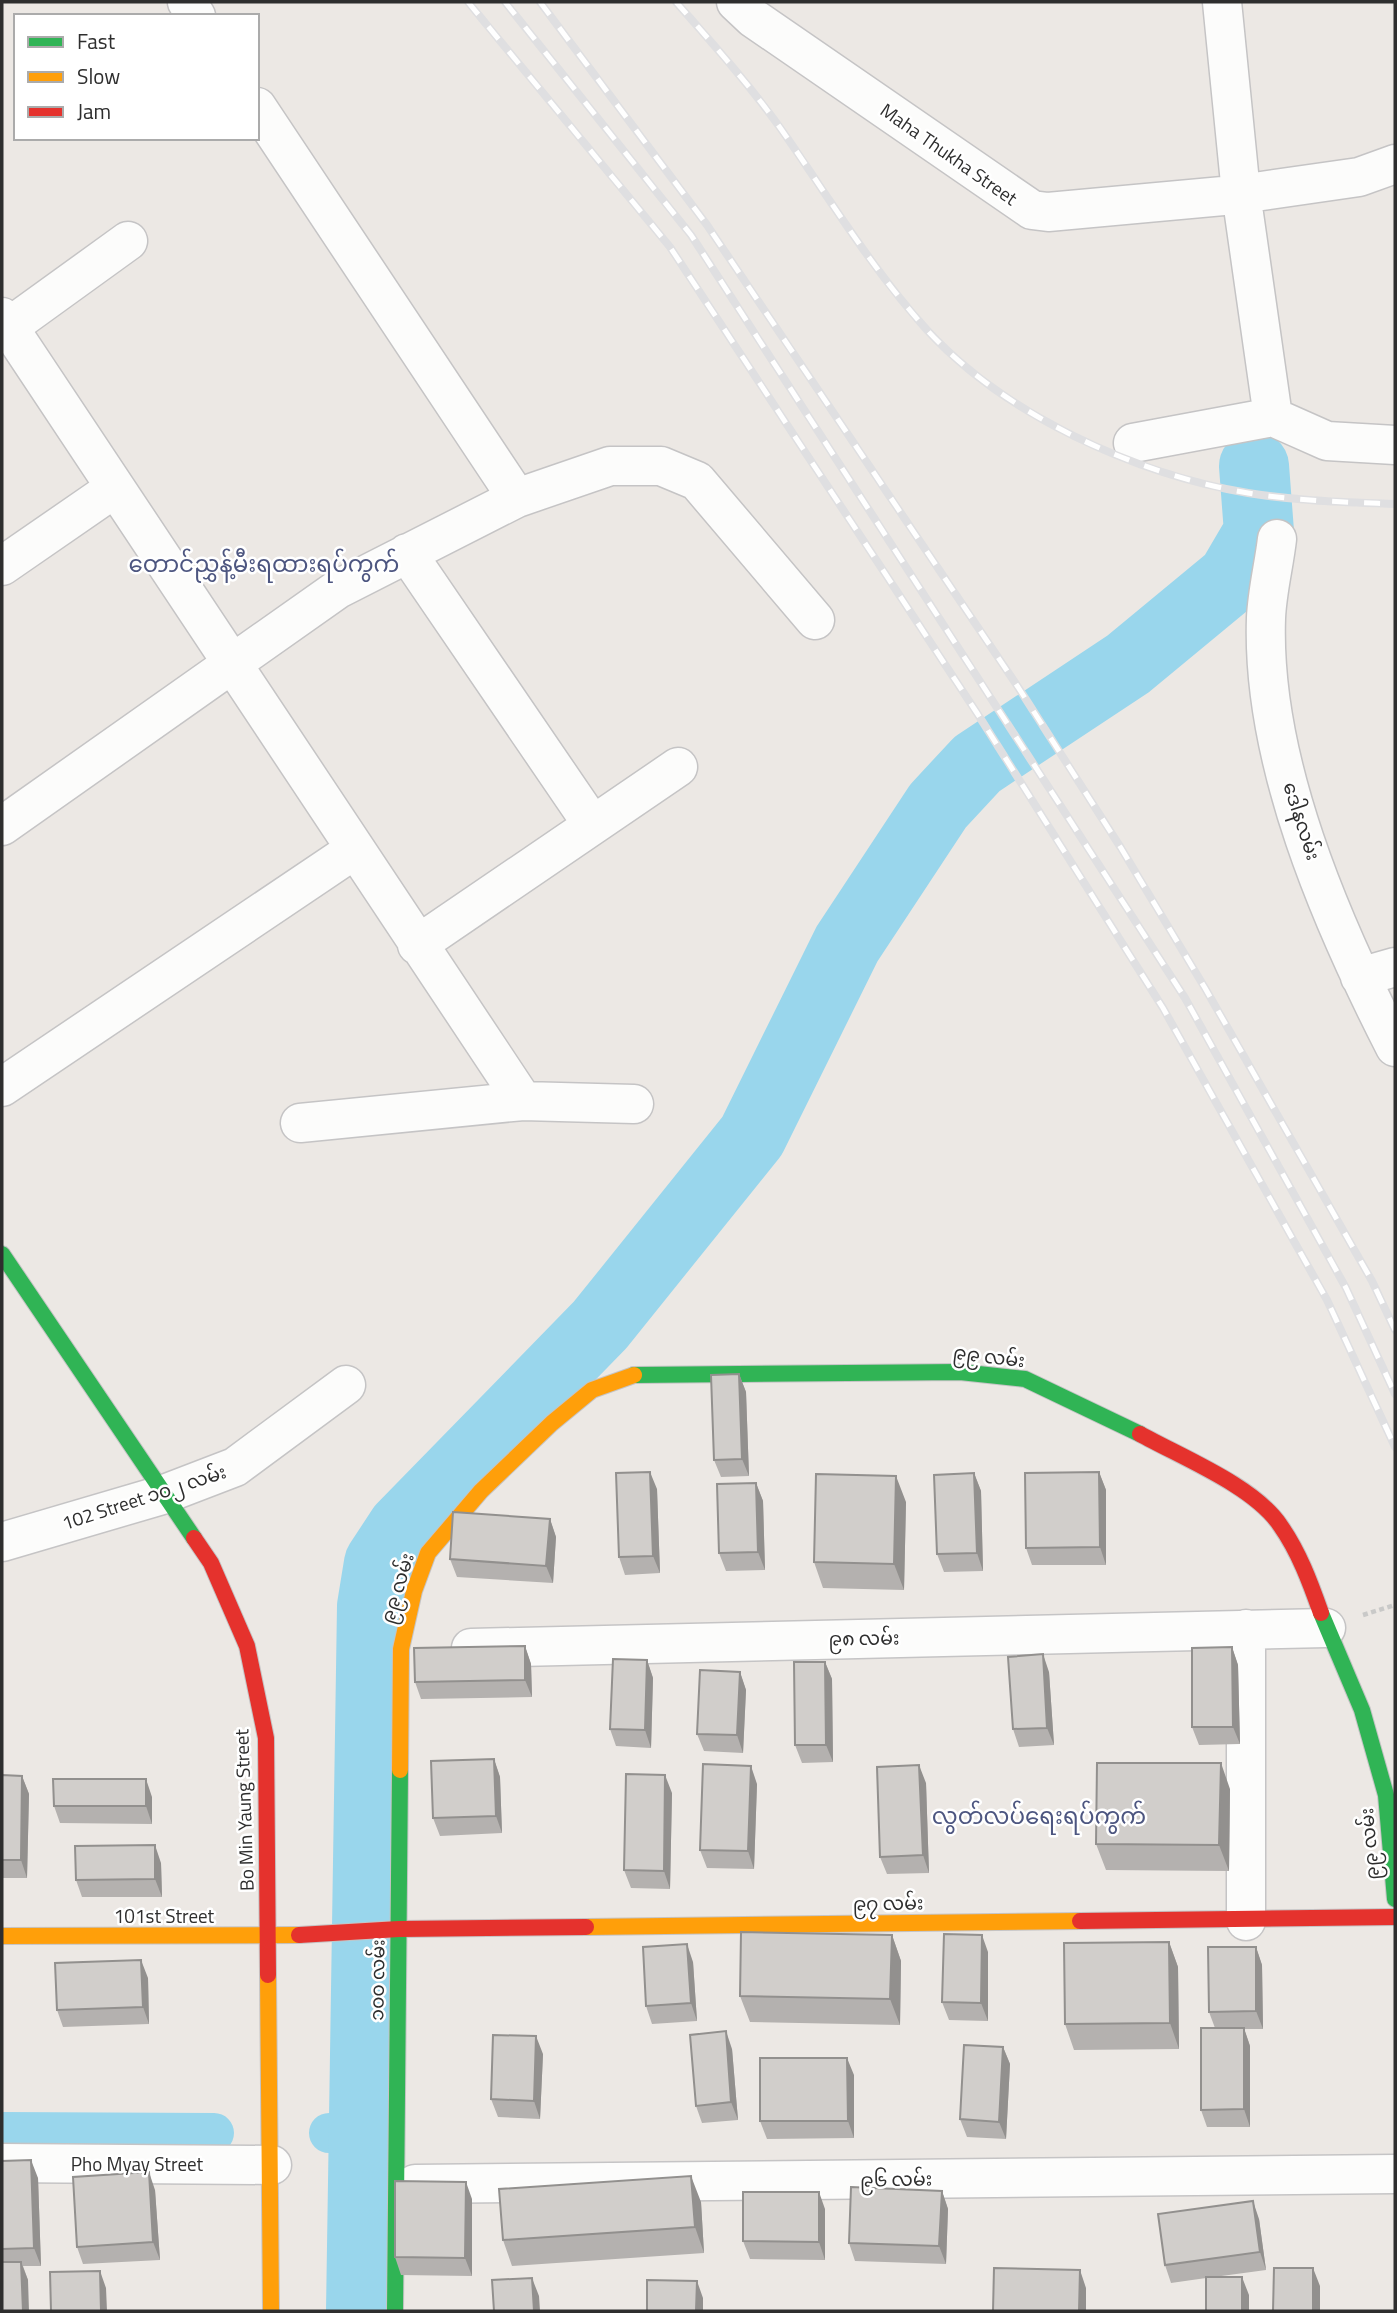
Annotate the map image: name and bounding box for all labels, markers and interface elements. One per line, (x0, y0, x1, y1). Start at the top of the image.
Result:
legend (14, 14, 259, 140)
text: Fast (77, 25, 116, 57)
text: Slow (77, 60, 120, 92)
text: Jam (77, 95, 111, 127)
street label: Maha Thukha Street (875, 95, 1024, 212)
district label: တောင်ညွှန့်မီးရထားရပ်ကွက် (129, 546, 399, 583)
street label: ဒေါနလမ်း (1274, 778, 1329, 864)
street label: ၉၉ လမ်း (951, 1337, 1027, 1376)
street label: 102 Street ၁၀၂ လမ်း (58, 1456, 230, 1539)
street label: ၉၉ လမ်း (372, 1549, 423, 1627)
street label: ၉၈ လမ်း (828, 1622, 900, 1655)
street label: Bo Min Yaung Street (226, 1728, 261, 1892)
district label: လွတ်လပ်ရေးရပ်ကွက် (932, 1798, 1146, 1835)
street label: ၉၉ လမ်း (1351, 1807, 1388, 1881)
street label: ၉၇ လမ်း (852, 1887, 924, 1920)
street label: 101st Street (114, 1901, 215, 1930)
street label: ၁၀၀ လမ်း (361, 1939, 392, 2021)
street label: Pho Myay Street (71, 2149, 204, 2178)
street label: ၉၆ လမ်း (860, 2163, 932, 2196)

